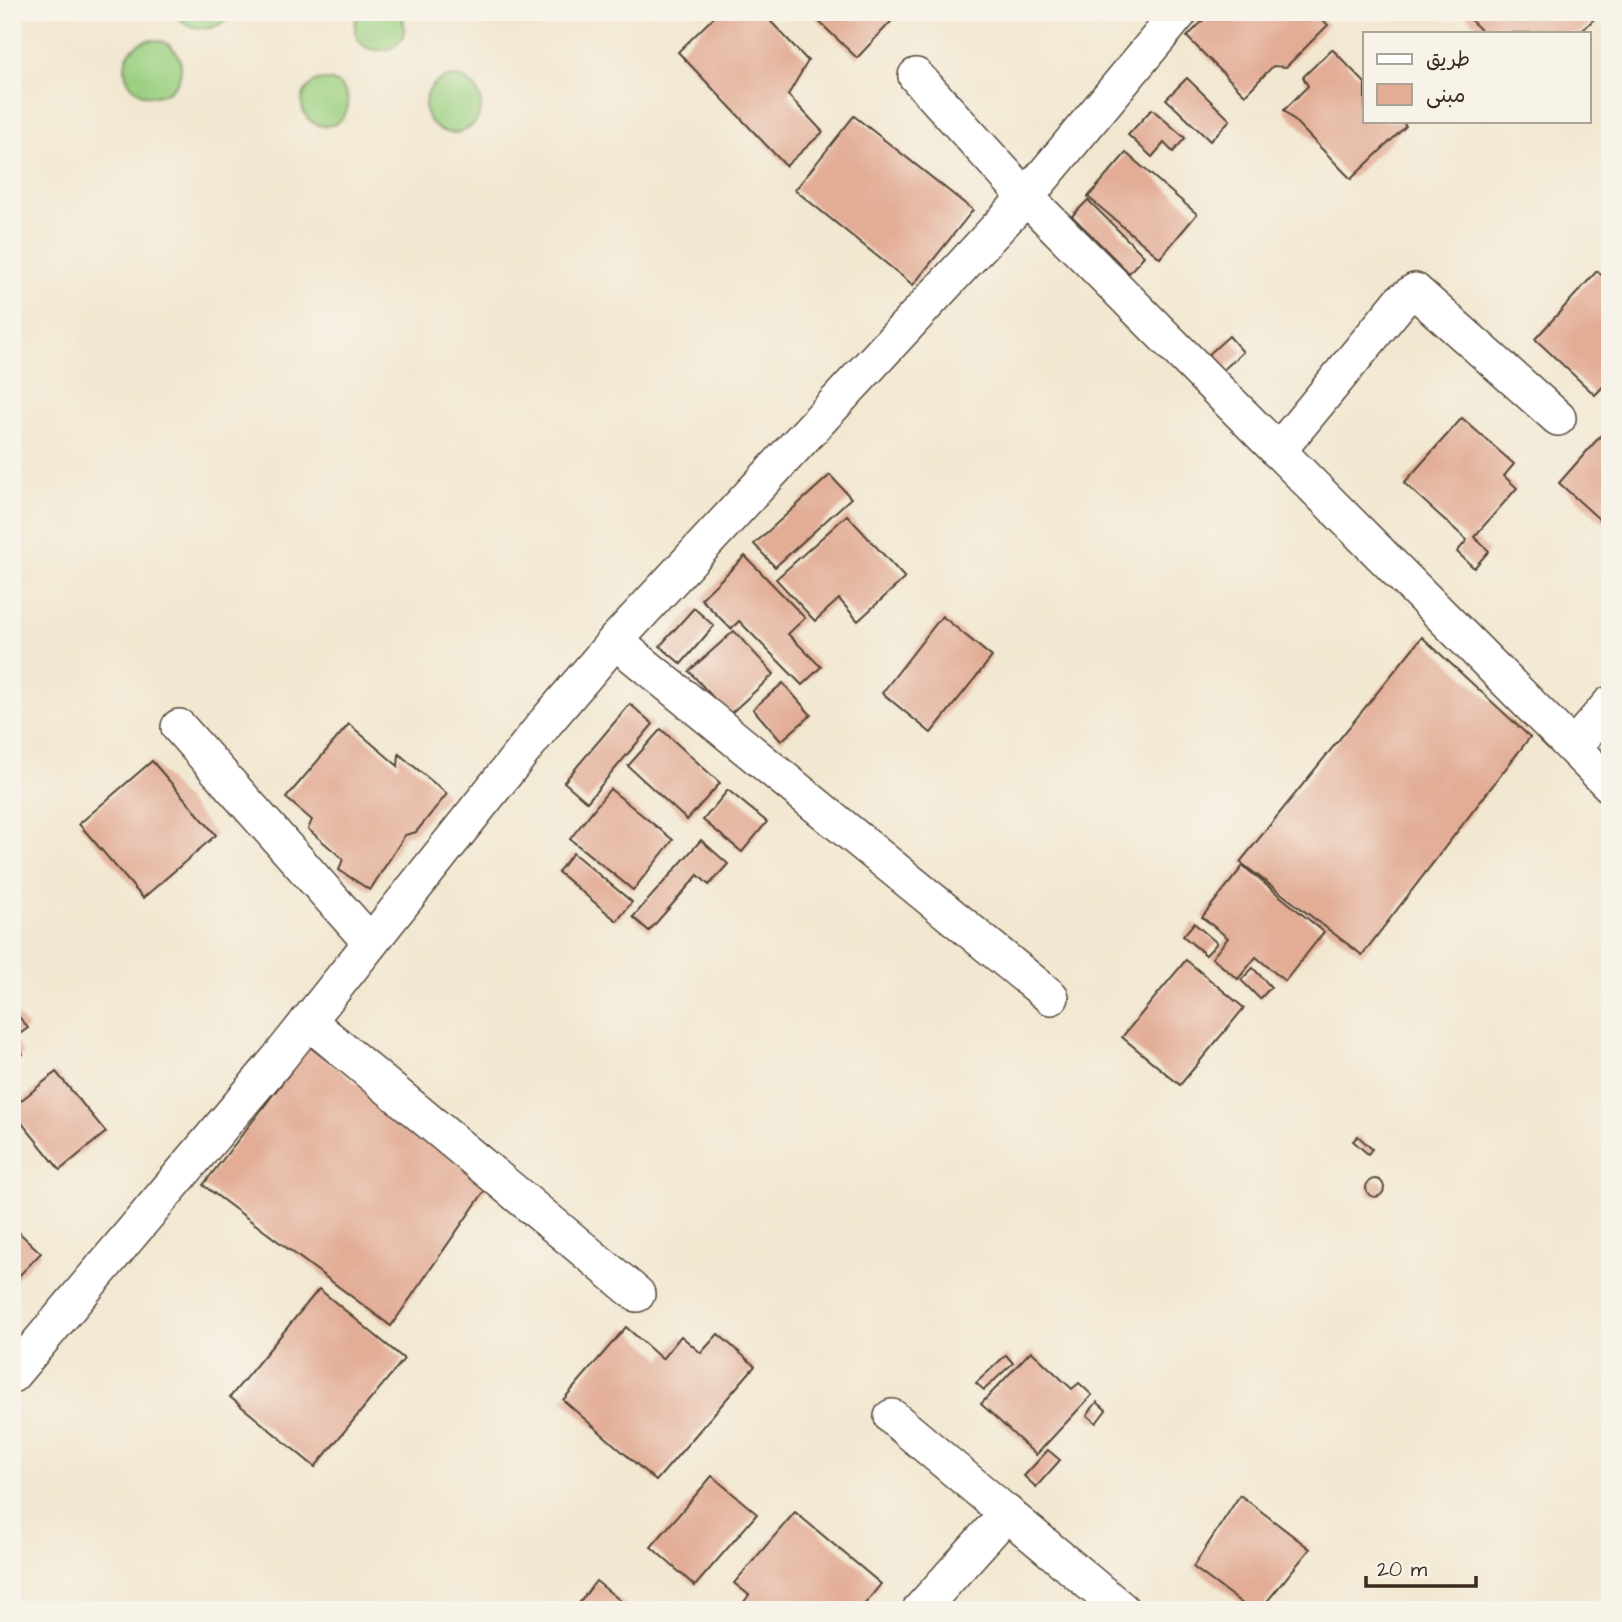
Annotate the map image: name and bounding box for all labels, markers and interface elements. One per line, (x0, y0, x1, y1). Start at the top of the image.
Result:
legend (1363, 32, 1590, 122)
text: طريق (1426, 45, 1470, 74)
text: مبنى (1426, 81, 1465, 110)
scale bar (1366, 1545, 1477, 1589)
text: 20 m (1377, 1555, 1428, 1584)

